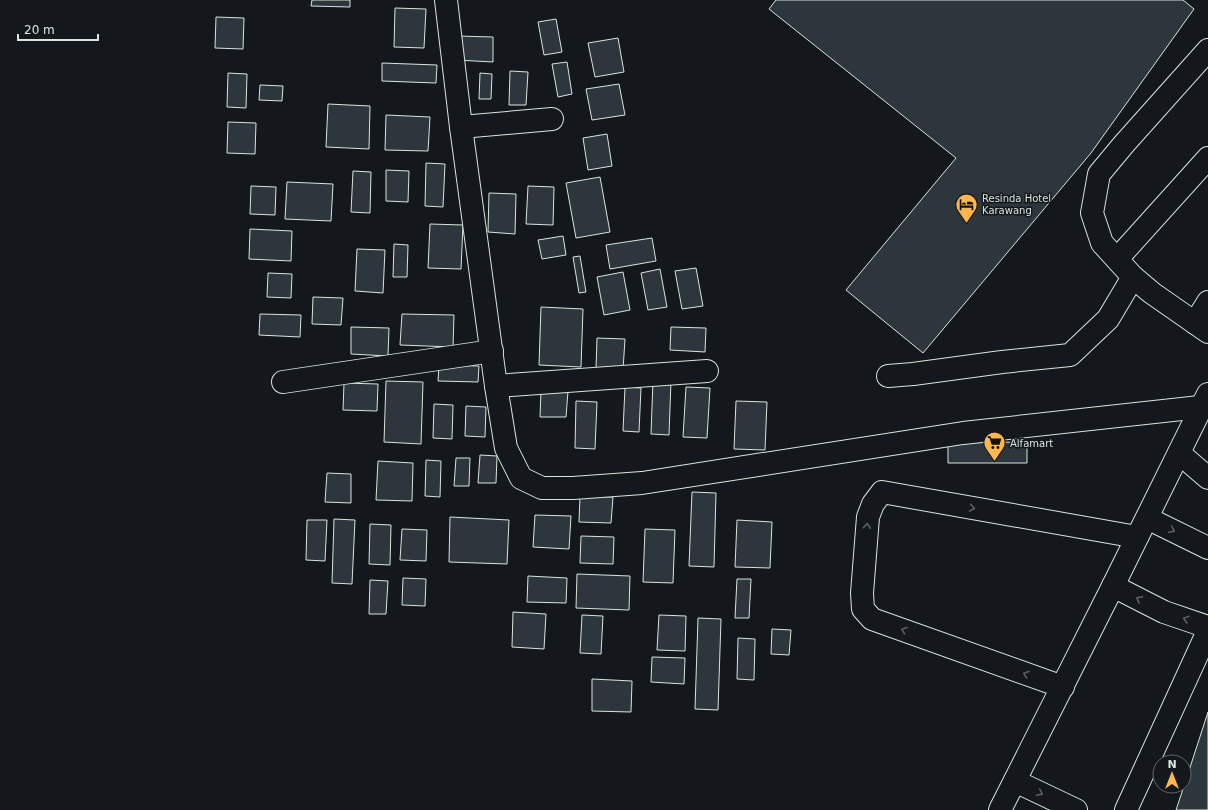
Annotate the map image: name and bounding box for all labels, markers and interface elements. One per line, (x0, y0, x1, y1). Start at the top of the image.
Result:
scale bar (18, 16, 98, 42)
text: 20 m (24, 23, 55, 37)
hotel icon: Resinda Hotel Karawang (953, 191, 979, 224)
place label: Resinda Hotel Karawang (982, 193, 1051, 216)
supermarket icon: Alfamart (981, 430, 1007, 463)
place label: Alfamart (1010, 438, 1053, 449)
one-way arrow (969, 503, 975, 511)
one-way arrow (862, 523, 871, 530)
one-way arrow (1168, 525, 1175, 533)
one-way arrow (1135, 596, 1143, 604)
one-way arrow (1182, 616, 1189, 624)
one-way arrow (900, 627, 907, 635)
one-way arrow (1023, 670, 1030, 679)
north arrow (1152, 754, 1192, 794)
text: N (1167, 758, 1177, 771)
one-way arrow (1036, 788, 1044, 796)

